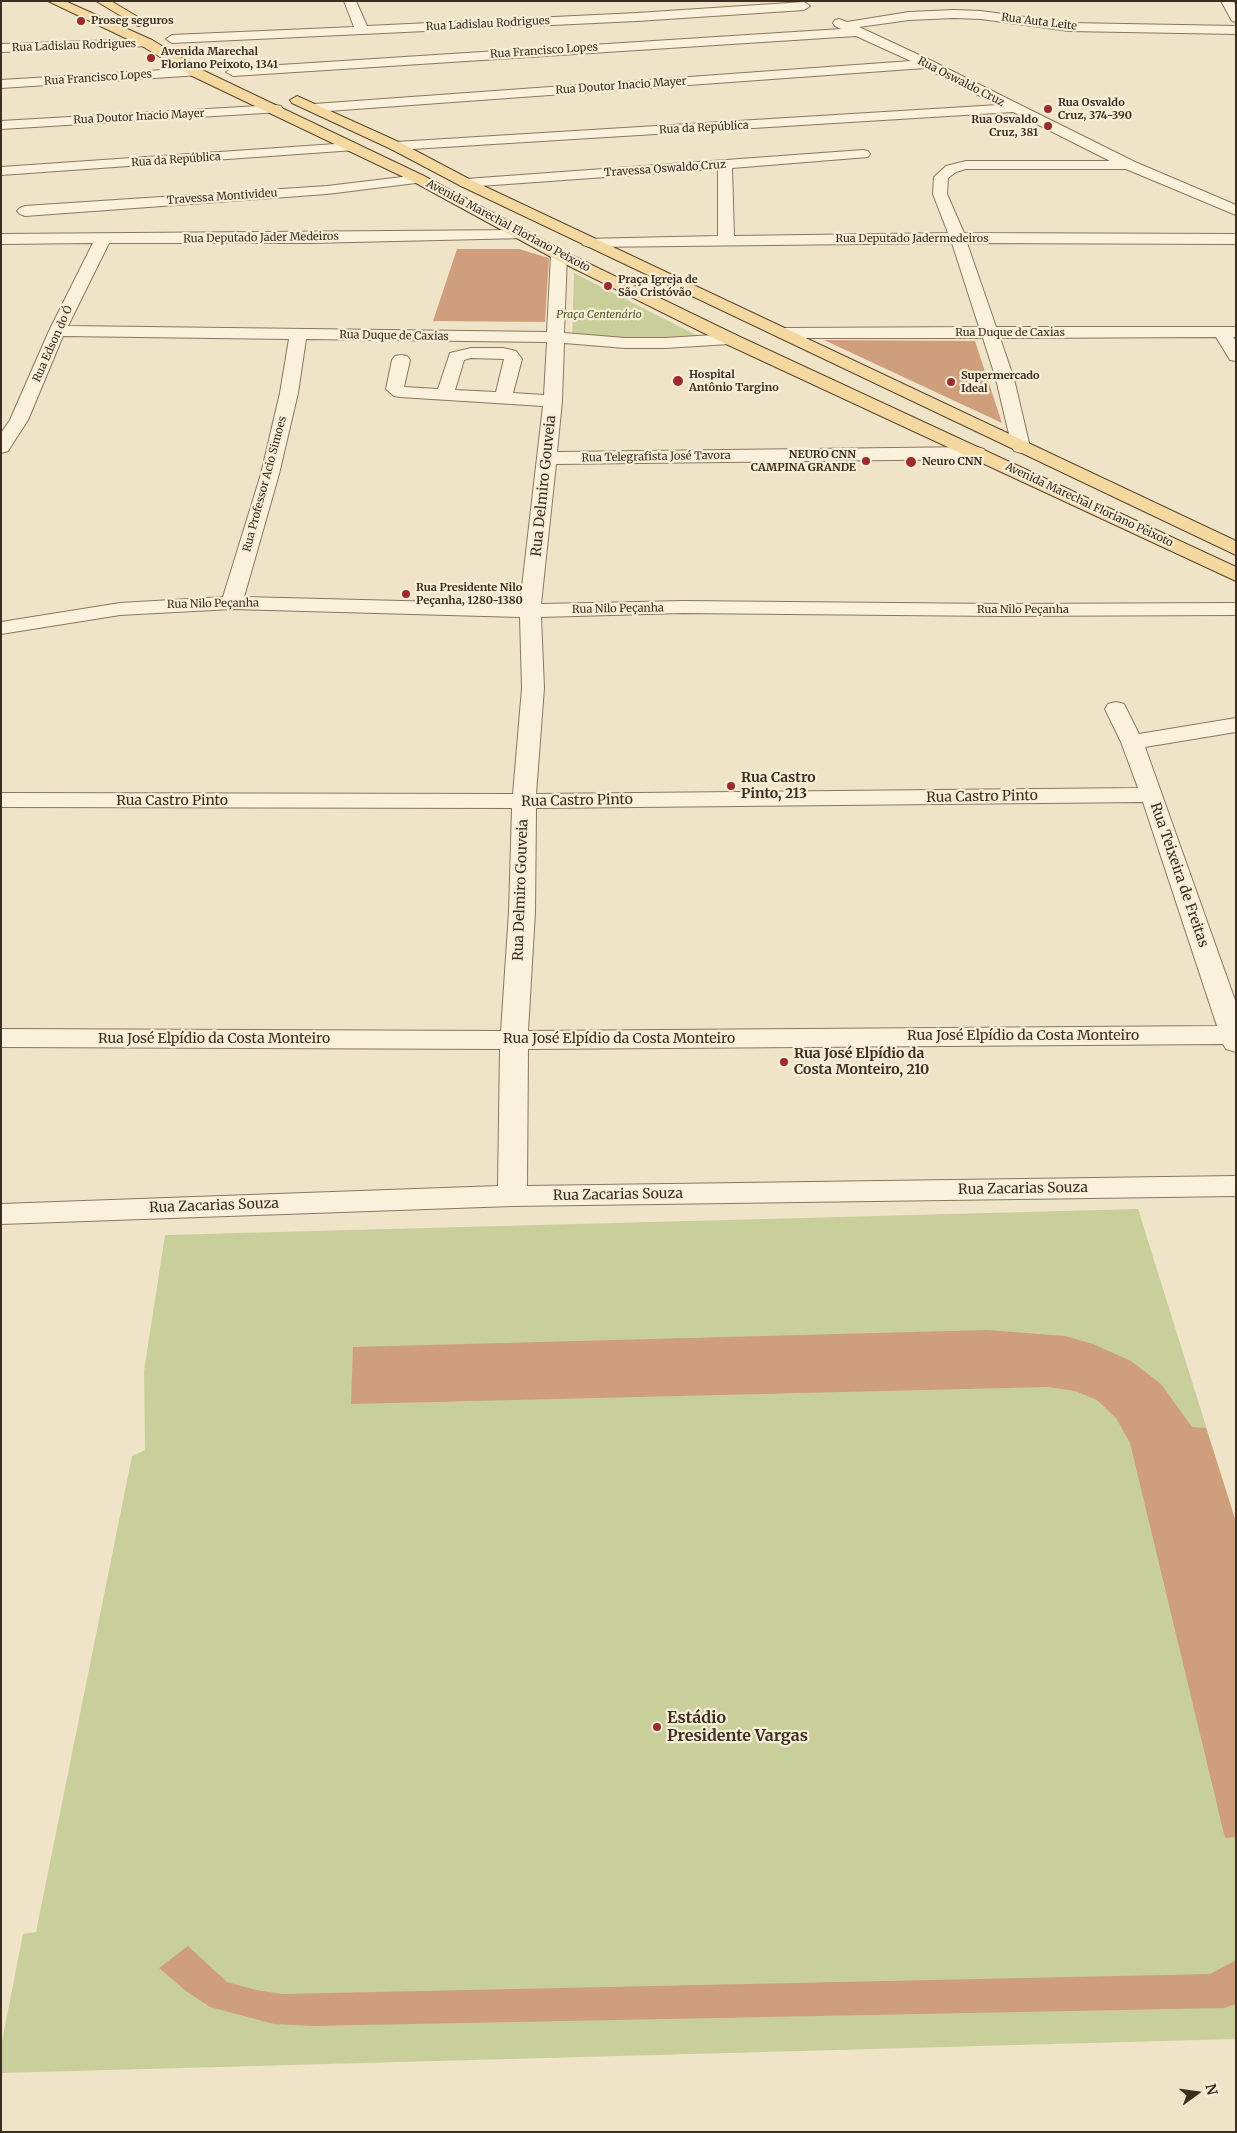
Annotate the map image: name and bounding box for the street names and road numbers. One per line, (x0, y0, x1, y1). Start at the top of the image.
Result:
street label: Rua Auta Leite (1000, 11, 1078, 33)
street label: Rua Ladislau Rodrigues (426, 14, 550, 34)
street label: Rua Ladislau Rodrigues (12, 37, 136, 55)
street label: Rua Francisco Lopes (490, 41, 598, 61)
street label: Rua Oswaldo Cruz (915, 54, 1007, 110)
street label: Rua Francisco Lopes (44, 68, 152, 88)
street label: Rua Doutor Inacio Mayer (555, 75, 687, 97)
street label: Rua Doutor Inacio Mayer (73, 107, 205, 127)
street label: Rua da República (659, 119, 749, 137)
street label: Rua da República (131, 150, 221, 170)
street label: Travessa Oswaldo Cruz (604, 158, 726, 180)
street label: Avenida Marechal Floriano Peixoto (424, 177, 592, 275)
street label: Travessa Montivideu (166, 187, 278, 207)
street label: Rua Deputado Jader Medeiros (183, 230, 339, 246)
street label: Rua Deputado Jadermedeiros (835, 232, 989, 246)
street label: Rua Edson do Ó (30, 304, 76, 384)
street label: Rua Duque de Caxias (955, 326, 1065, 340)
street label: Rua Duque de Caxias (339, 328, 449, 344)
street label: Rua Professor Acio Simoes (241, 415, 289, 553)
street label: Rua Delmiro Gouveia (528, 415, 560, 557)
street label: Rua Telegrafista José Tavora (581, 449, 731, 465)
street label: Avenida Marechal Floriano Peixoto (1003, 460, 1175, 550)
street label: Rua Nilo Peçanha (167, 597, 259, 611)
street label: Rua Nilo Peçanha (572, 602, 664, 616)
street label: Rua Nilo Peçanha (977, 603, 1069, 617)
street label: Rua Castro Pinto (926, 788, 1038, 806)
street label: Rua Castro Pinto (521, 792, 633, 810)
street label: Rua Castro Pinto (116, 793, 228, 809)
street label: Rua Teixeira de Freitas (1146, 800, 1212, 950)
street label: Rua Delmiro Gouveia (510, 819, 532, 961)
street label: Rua José Elpídio da Costa Monteiro (907, 1028, 1139, 1044)
street label: Rua José Elpídio da Costa Monteiro (98, 1031, 330, 1047)
street label: Rua José Elpídio da Costa Monteiro (503, 1031, 735, 1047)
street label: Rua Zacarias Souza (958, 1179, 1088, 1199)
street label: Rua Zacarias Souza (553, 1185, 683, 1205)
street label: Rua Zacarias Souza (149, 1195, 279, 1217)

